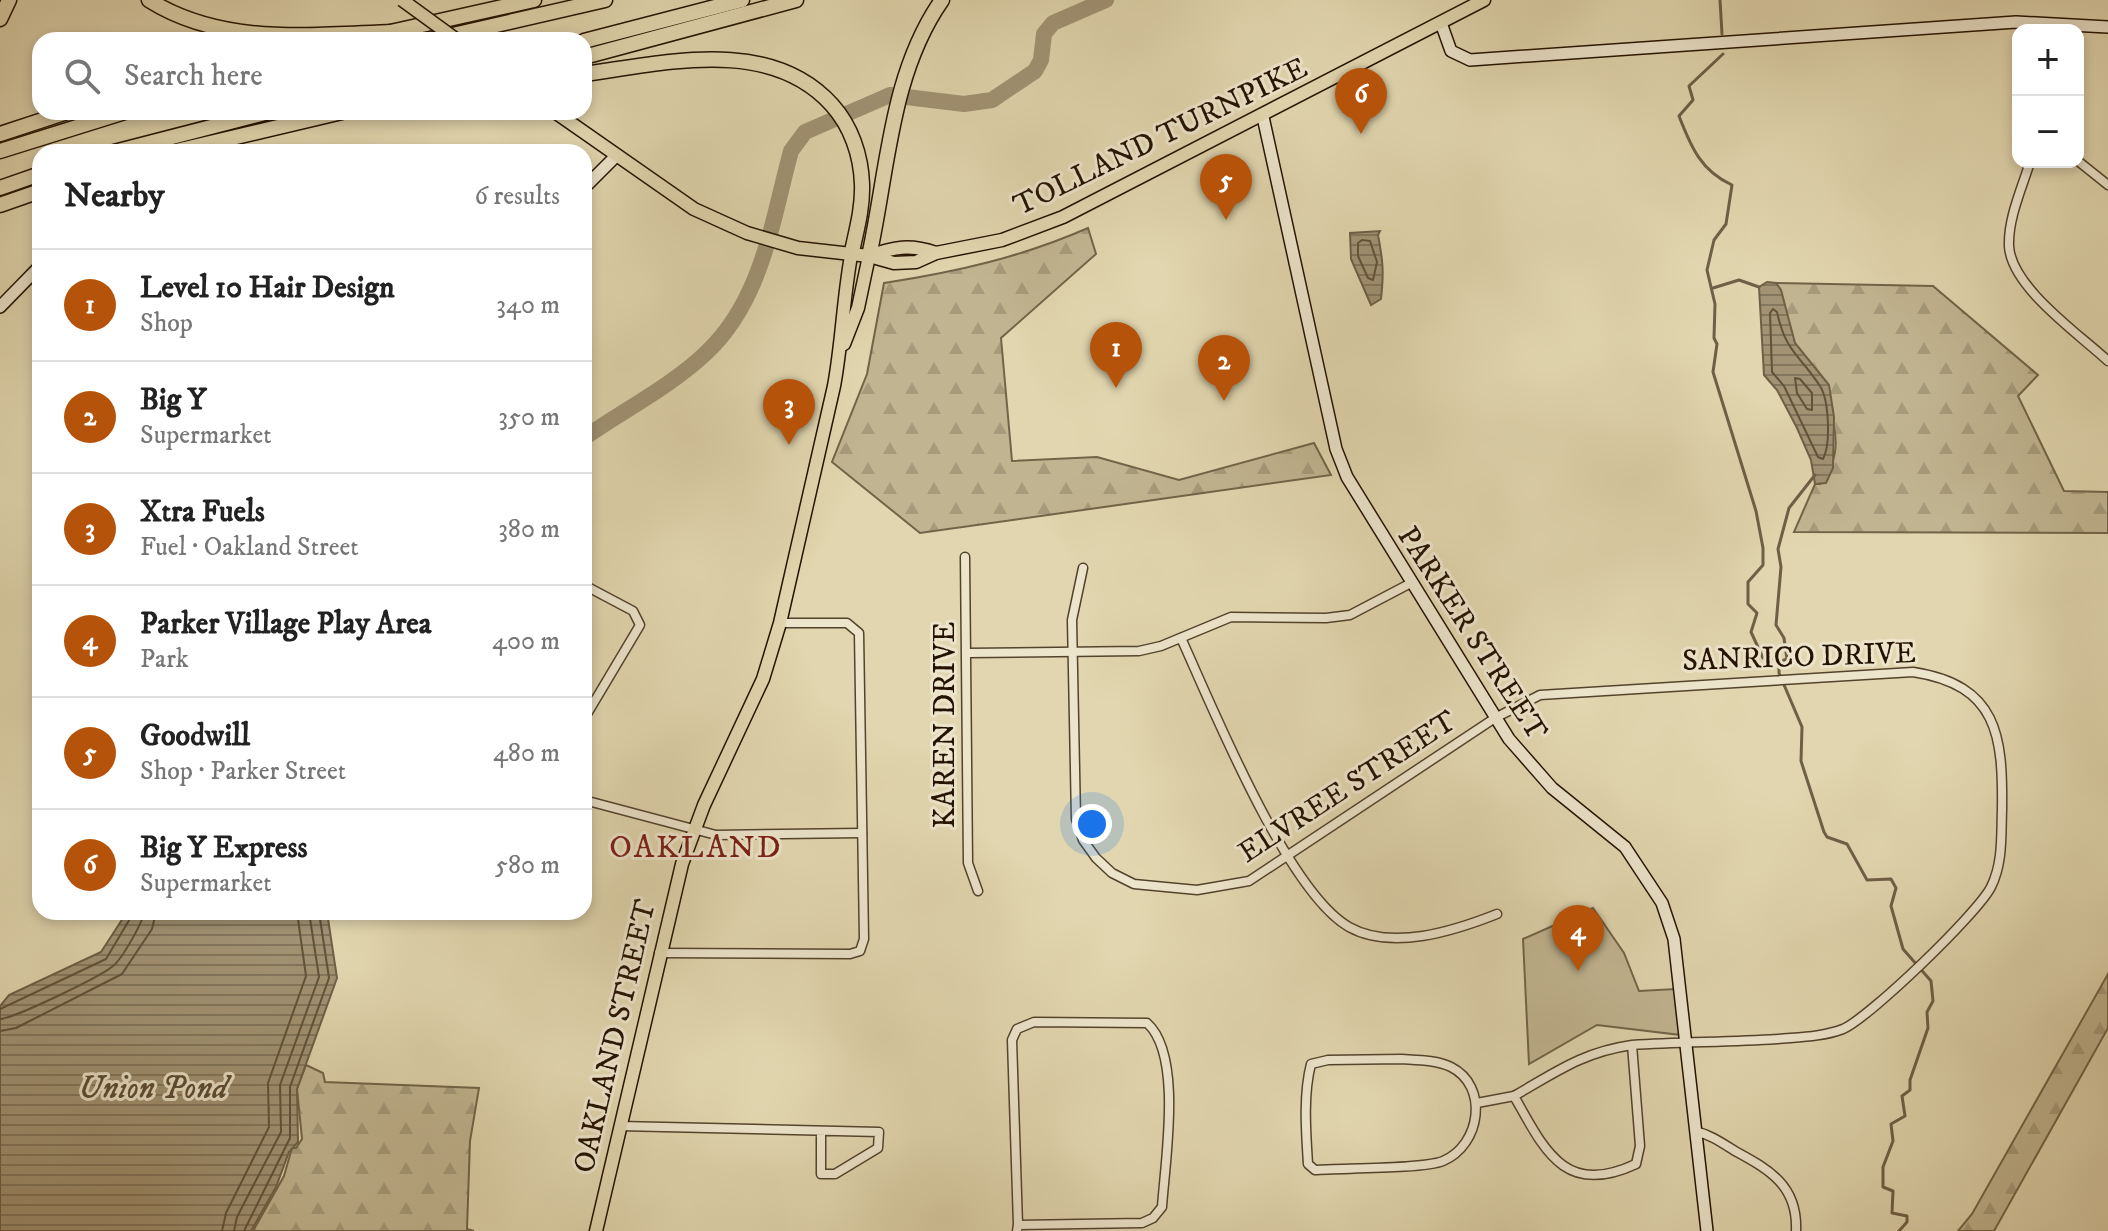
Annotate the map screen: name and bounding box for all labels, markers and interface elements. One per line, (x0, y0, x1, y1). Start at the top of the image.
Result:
map controls (2012, 24, 2084, 168)
button: + (2012, 24, 2084, 96)
search box (32, 32, 592, 120)
street label: TOLLAND TURNPIKE (1008, 50, 1314, 225)
icon: search (60, 54, 104, 98)
text: Search here (124, 58, 263, 95)
pin: 6 (1335, 68, 1387, 134)
button: − (2012, 96, 2084, 168)
pin: 5 (1200, 154, 1252, 220)
text: Nearby (64, 175, 165, 217)
text: 6 results (474, 180, 560, 213)
text: Level 10 Hair Design (140, 270, 395, 307)
text: 1 (85, 289, 95, 322)
text: 340 m (496, 289, 560, 322)
text: Shop (140, 307, 193, 340)
pin: 1 (1090, 322, 1142, 388)
pin: 2 (1198, 335, 1250, 401)
pin: 3 (763, 379, 815, 445)
text: Big Y (140, 382, 207, 419)
text: 2 (84, 401, 96, 434)
text: 350 m (498, 401, 560, 434)
text: Supermarket (140, 419, 272, 452)
text: Xtra Fuels (140, 494, 265, 531)
text: 3 (85, 513, 95, 546)
text: 380 m (498, 513, 560, 546)
street label: PARKER STREET (1389, 520, 1555, 748)
text: Fuel · Oakland Street (140, 531, 359, 564)
text: Parker Village Play Area (140, 606, 432, 643)
street label: KAREN DRIVE (927, 621, 964, 829)
text: 4 (83, 625, 97, 658)
text: 400 m (492, 625, 560, 658)
street label: SANRICO DRIVE (1682, 635, 1916, 680)
text: Park (140, 643, 189, 676)
street label: ELVREE STREET (1232, 703, 1464, 872)
text: Goodwill (140, 718, 250, 755)
text: 5 (84, 737, 96, 770)
text: 480 m (493, 737, 560, 770)
text: Shop · Parker Street (140, 755, 346, 788)
your location (1072, 804, 1112, 844)
district label: OAKLAND (609, 828, 783, 868)
text: Big Y Express (140, 830, 307, 867)
text: 6 (83, 849, 97, 882)
text: 580 m (495, 849, 560, 882)
text: Supermarket (140, 867, 272, 900)
street label: OAKLAND STREET (566, 896, 665, 1177)
pin: 4 (1552, 905, 1604, 971)
water label: Union Pond (78, 1069, 232, 1109)

